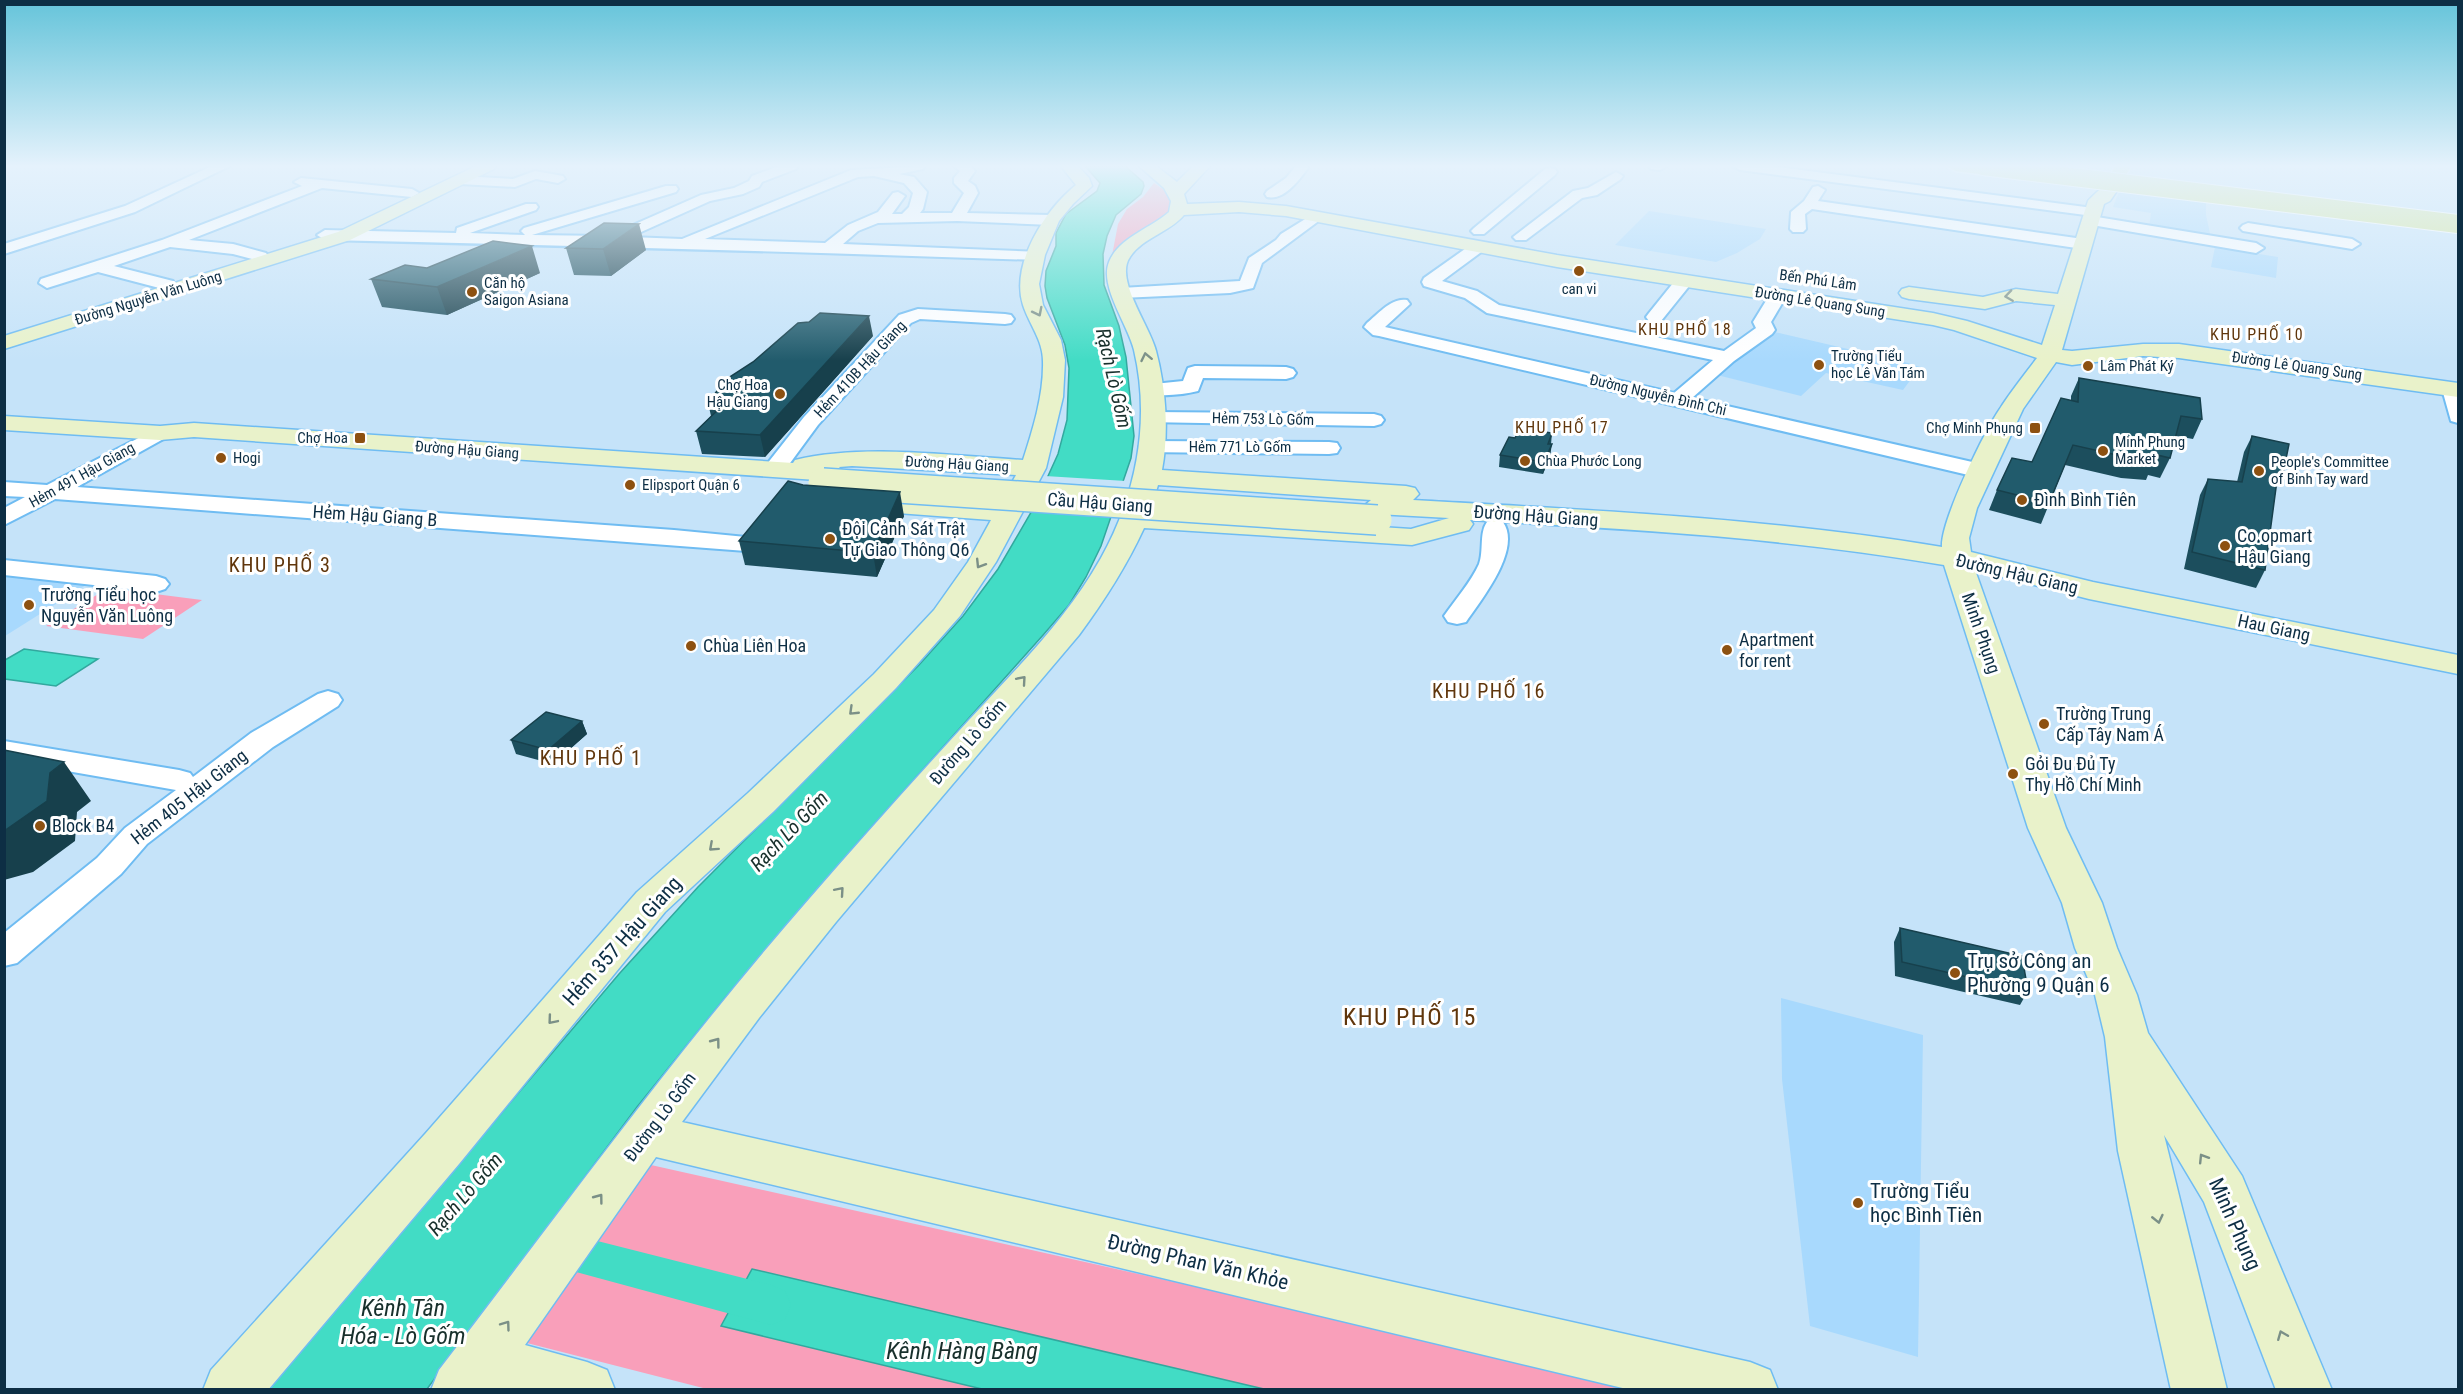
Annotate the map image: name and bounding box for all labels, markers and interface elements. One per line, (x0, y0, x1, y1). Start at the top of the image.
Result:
marker: can vi (1572, 264, 1586, 278)
street label: Bến Phú Lâm (1778, 266, 1858, 294)
street label: Đường Nguyễn Văn Luông (72, 267, 224, 329)
place label: Căn hộ Saigon Asiana (484, 274, 569, 309)
place label: can vi (1562, 280, 1596, 298)
street label: Đường Lê Quang Sung (1754, 283, 1886, 321)
marker: Căn hộ Saigon Asiana (465, 285, 479, 299)
one-way arrow (2004, 289, 2013, 302)
one-way arrow (1030, 305, 1042, 316)
street label: Hẻm 410B Hậu Giang (810, 317, 910, 421)
district label: KHU PHỐ 18 (1638, 318, 1732, 339)
district label: KHU PHỐ 10 (2210, 323, 2304, 344)
water label: Rạch Lò Gốm (1091, 326, 1137, 430)
place label: Trường Tiểu học Lê Văn Tám (1831, 347, 1925, 382)
street label: Đường Lê Quang Sung (2231, 348, 2363, 384)
one-way arrow (1140, 352, 1153, 362)
place label: Lâm Phát Ký (2100, 357, 2174, 375)
marker: Trường Tiểu học Lê Văn Tám (1812, 358, 1826, 372)
marker: Lâm Phát Ký (2081, 359, 2095, 373)
street label: Đường Nguyễn Đình Chi (1588, 370, 1728, 420)
place label: Chợ Hoa Hậu Giang (707, 376, 768, 411)
marker: Chợ Hoa Hậu Giang (773, 387, 787, 401)
street label: Hẻm 753 Lò Gốm (1212, 409, 1314, 429)
district label: KHU PHỐ 17 (1515, 416, 1609, 437)
place label: Chợ Minh Phụng (1926, 419, 2023, 437)
marker: Chợ Minh Phụng (2028, 421, 2042, 435)
place label: Chợ Hoa (297, 429, 348, 447)
marker: Chợ Hoa (353, 431, 367, 445)
place label: Minh Phung Market (2115, 433, 2185, 468)
street label: Đường Hậu Giang (414, 437, 520, 463)
street label: Hẻm 771 Lò Gốm (1189, 438, 1291, 456)
street label: Hẻm 491 Hậu Giang (26, 439, 138, 511)
marker: Minh Phung Market (2096, 444, 2110, 458)
place label: Hogi (233, 449, 261, 467)
marker: Hogi (214, 451, 228, 465)
street label: Đường Hậu Giang (905, 452, 1009, 476)
place label: Chùa Phước Long (1537, 452, 1642, 470)
place label: People's Committee of Binh Tay ward (2271, 453, 2389, 488)
marker: Chùa Phước Long (1518, 454, 1532, 468)
marker: People's Committee of Binh Tay ward (2252, 464, 2266, 478)
place label: Elipsport Quận 6 (642, 476, 740, 494)
marker: Elipsport Quận 6 (623, 478, 637, 492)
street label: Cầu Hậu Giang (1047, 488, 1153, 517)
place label: Đình Bình Tiên (2034, 489, 2136, 510)
marker: Đình Bình Tiên (2015, 493, 2029, 507)
street label: Hẻm Hậu Giang B (312, 501, 438, 530)
street label: Đường Hậu Giang (1473, 501, 1599, 530)
place label: Đội Cảnh Sát Trật Tự Giao Thông Q6 (842, 518, 969, 560)
place label: Co.opmart Hậu Giang (2237, 525, 2312, 567)
marker: Đội Cảnh Sát Trật Tự Giao Thông Q6 (823, 532, 837, 546)
marker: Co.opmart Hậu Giang (2218, 539, 2232, 553)
street label: Đường Hậu Giang (1954, 549, 2080, 598)
district label: KHU PHỐ 3 (229, 552, 331, 577)
one-way arrow (975, 558, 987, 568)
place label: Trường Tiểu học Nguyễn Văn Luông (41, 584, 173, 626)
street label: Minh Phụng (1958, 590, 2005, 676)
marker: Trường Tiểu học Nguyễn Văn Luông (22, 598, 36, 612)
street label: Hau Giang (2236, 610, 2312, 645)
place label: Apartment for rent (1739, 629, 1814, 671)
place label: Chùa Liên Hoa (703, 635, 806, 656)
marker: Chùa Liên Hoa (684, 639, 698, 653)
marker: Apartment for rent (1720, 643, 1734, 657)
one-way arrow (1015, 676, 1026, 687)
district label: KHU PHỐ 16 (1432, 678, 1546, 703)
street label: Đường Lò Gốm (925, 695, 1010, 789)
place label: Trường Trung Cấp Tây Nam Á (2056, 703, 2164, 745)
one-way arrow (850, 704, 861, 715)
marker: Trường Trung Cấp Tây Nam Á (2037, 717, 2051, 731)
street label: Hẻm 405 Hậu Giang (126, 745, 251, 848)
district label: KHU PHỐ 1 (540, 745, 642, 770)
place label: Gỏi Đu Đủ Ty Thy Hồ Chí Minh (2025, 753, 2141, 795)
marker: Gỏi Đu Đủ Ty Thy Hồ Chí Minh (2006, 767, 2020, 781)
water label: Rạch Lò Gốm (745, 786, 833, 876)
place label: Block B4 (52, 815, 114, 836)
marker: Block B4 (33, 819, 47, 833)
one-way arrow (709, 839, 720, 850)
street label: Hẻm 357 Hậu Giang (558, 872, 686, 1010)
one-way arrow (832, 887, 843, 898)
place label: Trụ sở Công an Phường 9 Quận 6 (1967, 949, 2110, 997)
marker: Trụ sở Công an Phường 9 Quận 6 (1948, 966, 1962, 980)
district label: KHU PHỐ 15 (1343, 1001, 1477, 1031)
one-way arrow (548, 1013, 559, 1024)
one-way arrow (709, 1038, 720, 1049)
street label: Đường Lò Gốm (619, 1068, 700, 1165)
water label: Rạch Lò Gốm (423, 1148, 507, 1240)
one-way arrow (2198, 1154, 2210, 1164)
street label: Minh Phụng (2204, 1174, 2266, 1274)
place label: Trường Tiểu học Bình Tiên (1870, 1179, 1982, 1227)
one-way arrow (592, 1193, 603, 1204)
marker: Trường Tiểu học Bình Tiên (1851, 1196, 1865, 1210)
one-way arrow (2151, 1213, 2164, 1223)
street label: Đường Phan Văn Khỏe (1105, 1230, 1291, 1295)
water label: Kênh Tân Hóa - Lò Gốm (340, 1294, 466, 1350)
one-way arrow (499, 1321, 510, 1332)
one-way arrow (2277, 1331, 2289, 1342)
water label: Kênh Hàng Bàng (886, 1337, 1038, 1365)

